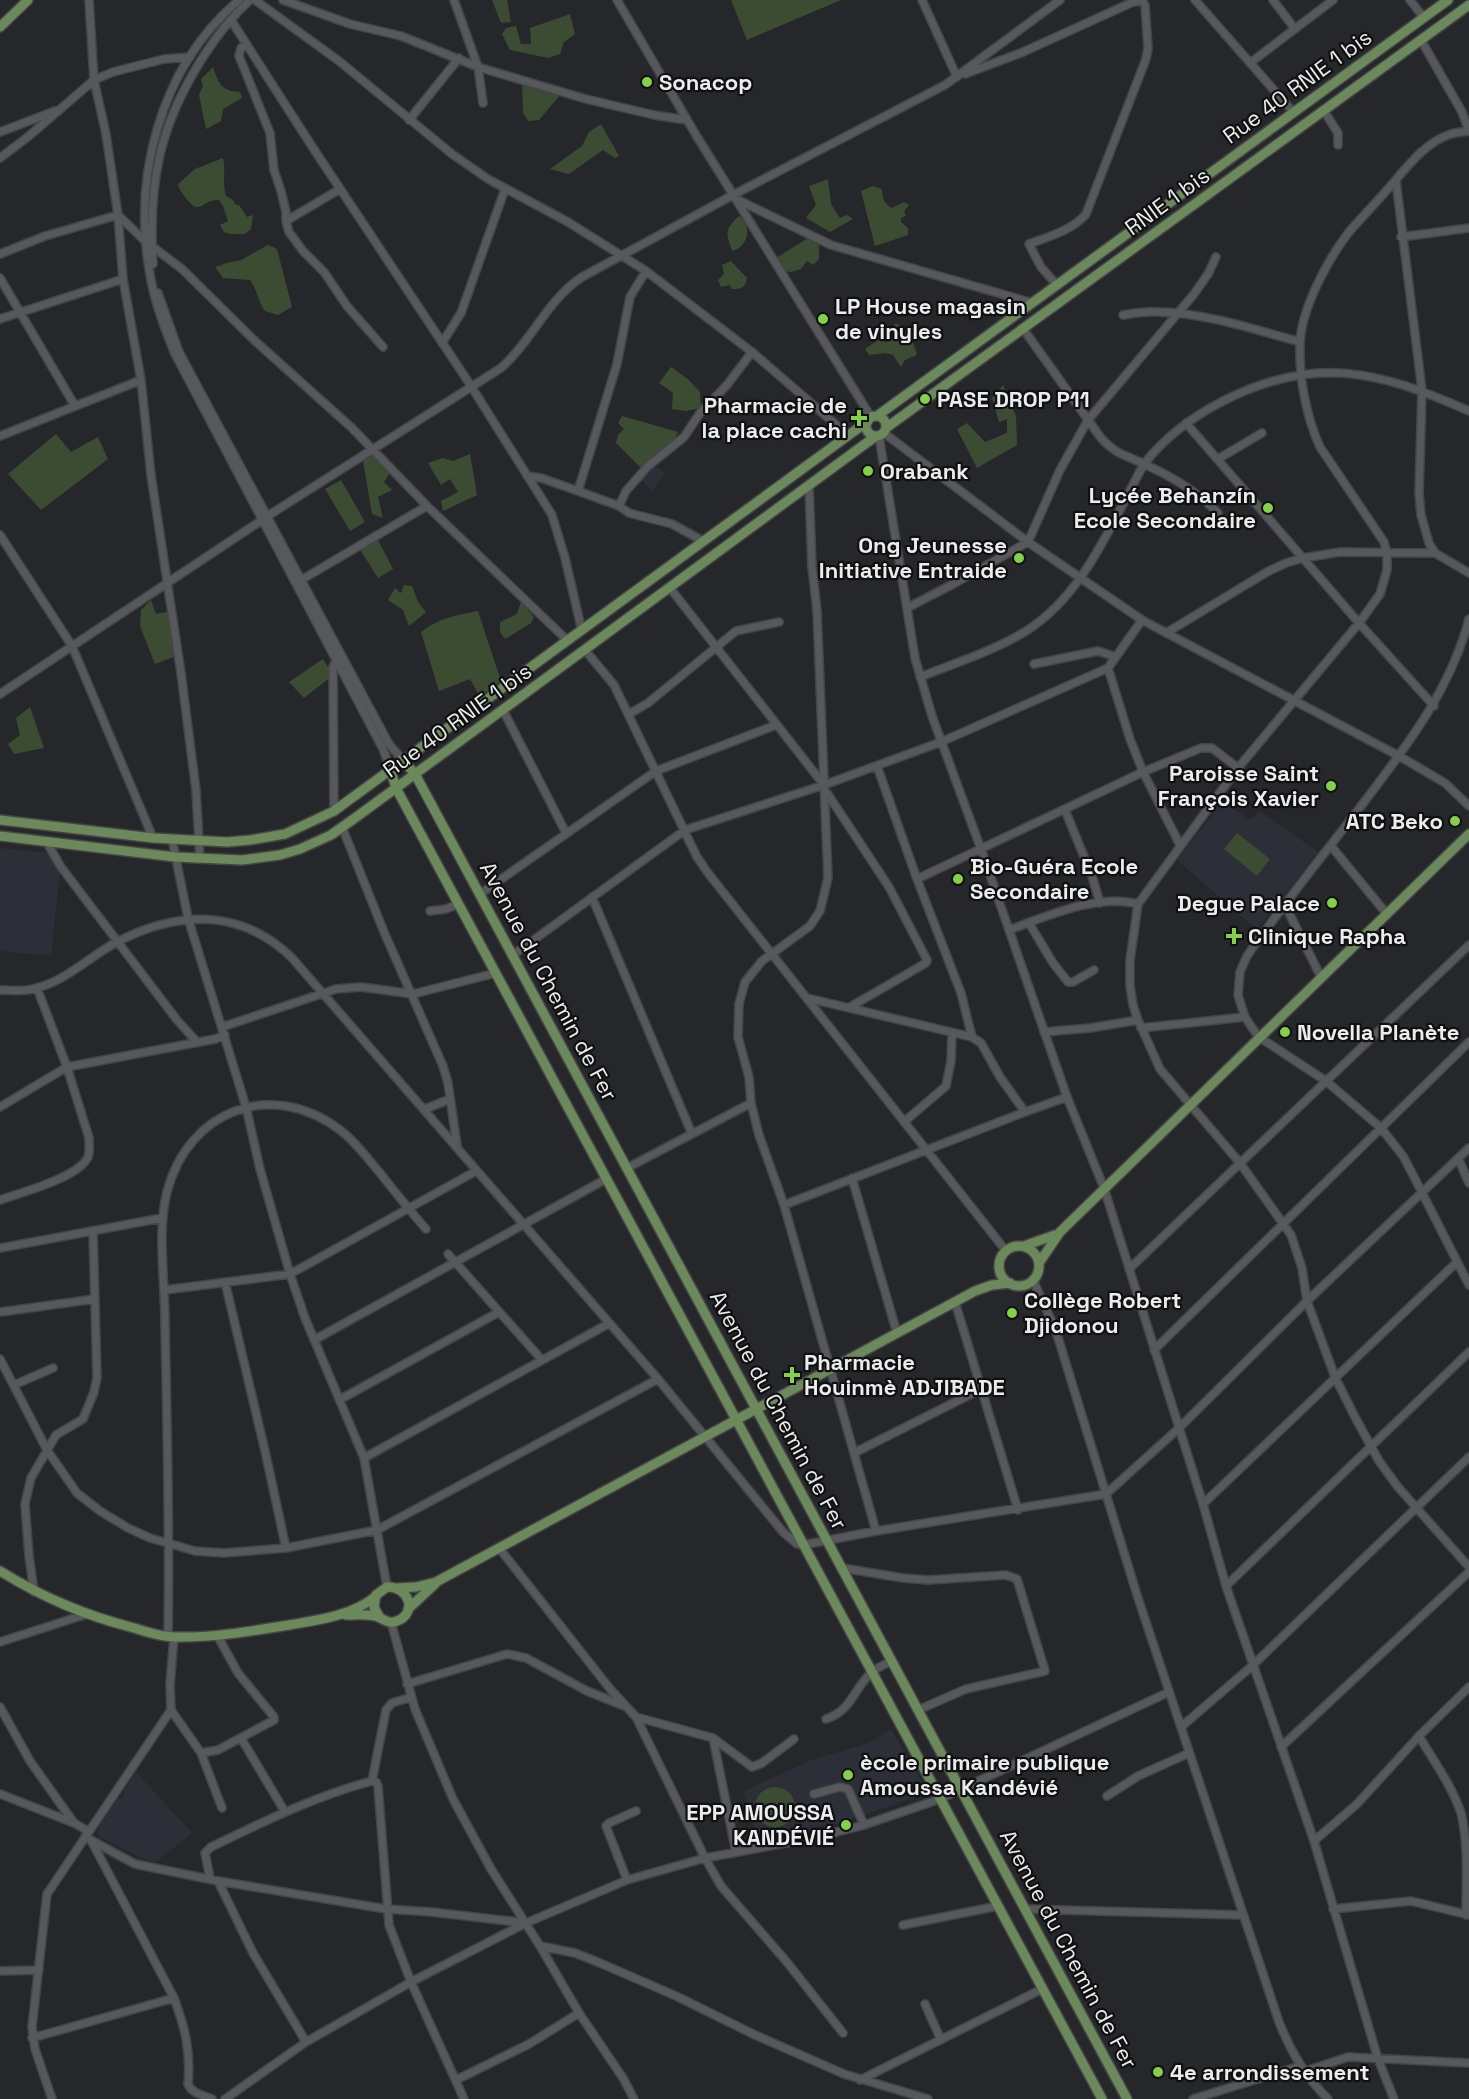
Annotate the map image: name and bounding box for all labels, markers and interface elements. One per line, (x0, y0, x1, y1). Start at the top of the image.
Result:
street label: Rue 40 RNIE 1 bis (1217, 23, 1377, 149)
place label: Sonacop (659, 68, 752, 96)
marker: Sonacop (640, 75, 654, 89)
street label: RNIE 1 bis (1119, 161, 1215, 241)
place label: LP House magasin de vinyles (835, 292, 1026, 345)
marker: LP House magasin de vinyles (816, 312, 830, 326)
place label: PASE DROP P11 (937, 385, 1090, 413)
place label: Pharmacie de la place cachi (702, 391, 847, 444)
marker: PASE DROP P11 (918, 392, 932, 406)
marker: Pharmacie de la place cachi (852, 411, 866, 425)
place label: Orabank (880, 457, 969, 485)
marker: Orabank (861, 464, 875, 478)
place label: Lycée Behanzín Ecole Secondaire (1074, 481, 1256, 534)
marker: Lycée Behanzín Ecole Secondaire (1261, 501, 1275, 515)
place label: Ong Jeunesse Initiative Entraide (819, 531, 1007, 584)
marker: Ong Jeunesse Initiative Entraide (1012, 551, 1026, 565)
street label: Rue 40 RNIE 1 bis (377, 657, 537, 783)
place label: Paroisse Saint François Xavier (1158, 759, 1319, 812)
marker: Paroisse Saint François Xavier (1324, 779, 1338, 793)
place label: ATC Beko (1346, 807, 1443, 835)
marker: ATC Beko (1448, 814, 1462, 828)
place label: Bio-Guéra Ecole Secondaire (970, 852, 1138, 905)
street label: Avenue du Chemin de Fer (474, 857, 624, 1105)
marker: Bio-Guéra Ecole Secondaire (951, 872, 965, 886)
place label: Degue Palace (1177, 889, 1320, 917)
marker: Degue Palace (1325, 896, 1339, 910)
place label: Clinique Rapha (1248, 922, 1406, 950)
marker: Clinique Rapha (1225, 927, 1243, 945)
place label: Novella Planète (1297, 1018, 1459, 1046)
marker: Novella Planète (1278, 1025, 1292, 1039)
street label: Avenue du Chemin de Fer (704, 1286, 854, 1534)
place label: Collège Robert Djidonou (1024, 1286, 1181, 1339)
marker: Collège Robert Djidonou (1005, 1306, 1019, 1320)
place label: Pharmacie Houinmè ADJIBADE (804, 1348, 1005, 1401)
marker: Pharmacie Houinmè ADJIBADE (785, 1368, 799, 1382)
place label: ècole primaire publique Amoussa Kandévié (860, 1748, 1109, 1801)
marker: ècole primaire publique Amoussa Kandévié (841, 1768, 855, 1782)
place label: EPP AMOUSSA KANDÉVIÉ (686, 1798, 834, 1851)
marker: EPP AMOUSSA KANDÉVIÉ (839, 1818, 853, 1832)
street label: Avenue du Chemin de Fer (994, 1825, 1144, 2073)
place label: 4e arrondissement (1170, 2058, 1369, 2086)
marker: 4e arrondissement (1151, 2065, 1165, 2079)

